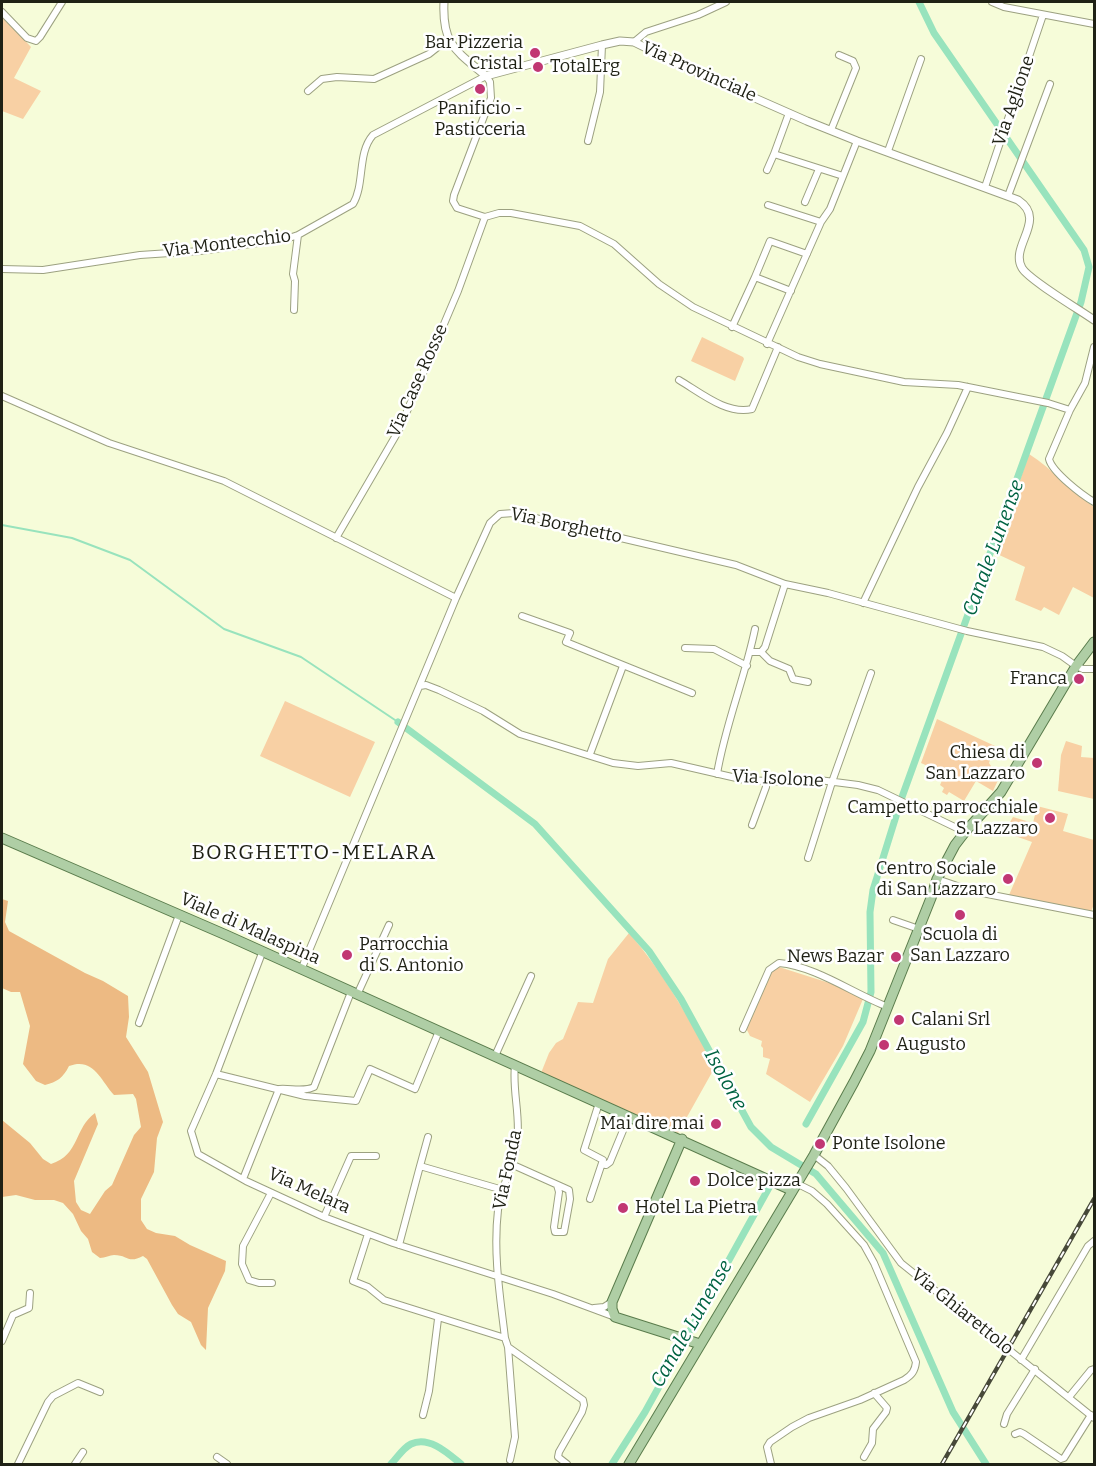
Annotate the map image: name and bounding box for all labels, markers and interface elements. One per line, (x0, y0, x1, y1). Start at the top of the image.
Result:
place label: Bar Pizzeria Cristal (425, 32, 523, 74)
street label: Via Provinciale (638, 37, 760, 107)
marker: Bar Pizzeria Cristal (528, 46, 542, 60)
street label: Via Aglione (988, 53, 1040, 149)
place label: TotalErg (550, 56, 620, 78)
marker: TotalErg (531, 60, 545, 74)
marker: Panificio - Pasticceria (473, 82, 487, 96)
place label: Panificio - Pasticceria (435, 98, 525, 140)
street label: Via Montecchio (162, 225, 292, 263)
street label: Via Case Rosse (383, 321, 453, 441)
water label: Canale Lunense (958, 477, 1030, 619)
street label: Via Borghetto (508, 504, 624, 548)
place label: Franca (1010, 668, 1067, 690)
marker: Franca (1072, 672, 1086, 686)
place label: Chiesa di San Lazzaro (925, 742, 1025, 784)
marker: Chiesa di San Lazzaro (1030, 756, 1044, 770)
street label: Via Isolone (731, 766, 825, 792)
place label: Campetto parrocchiale S. Lazzaro (847, 797, 1038, 840)
marker: Campetto parrocchiale S. Lazzaro (1043, 811, 1057, 825)
district label: BORGHETTO-MELARA (191, 840, 437, 866)
place label: Centro Sociale di San Lazzaro (876, 858, 996, 900)
marker: Centro Sociale di San Lazzaro (1001, 872, 1015, 886)
street label: Viale di Malaspina (177, 888, 323, 970)
marker: Scuola di San Lazzaro (953, 908, 967, 922)
place label: Scuola di San Lazzaro (910, 924, 1010, 966)
place label: Parrocchia di S. Antonio (359, 934, 464, 976)
place label: News Bazar (787, 946, 884, 968)
marker: Parrocchia di S. Antonio (340, 948, 354, 962)
marker: News Bazar (889, 950, 903, 964)
place label: Calani Srl (911, 1009, 990, 1031)
marker: Calani Srl (892, 1013, 906, 1027)
place label: Augusto (896, 1034, 966, 1056)
marker: Augusto (877, 1038, 891, 1052)
water label: Isolone (699, 1045, 751, 1115)
place label: Mai dire mai (600, 1113, 704, 1135)
marker: Mai dire mai (709, 1117, 723, 1131)
street label: Via Fonda (489, 1128, 527, 1212)
place label: Ponte Isolone (832, 1133, 946, 1155)
marker: Ponte Isolone (813, 1137, 827, 1151)
street label: Via Melara (264, 1163, 354, 1219)
place label: Dolce pizza (707, 1170, 801, 1192)
marker: Dolce pizza (688, 1174, 702, 1188)
place label: Hotel La Pietra (635, 1197, 757, 1219)
marker: Hotel La Pietra (616, 1201, 630, 1215)
water label: Canale Lunense (646, 1256, 738, 1392)
street label: Via Ghiarettolo (906, 1264, 1018, 1360)

